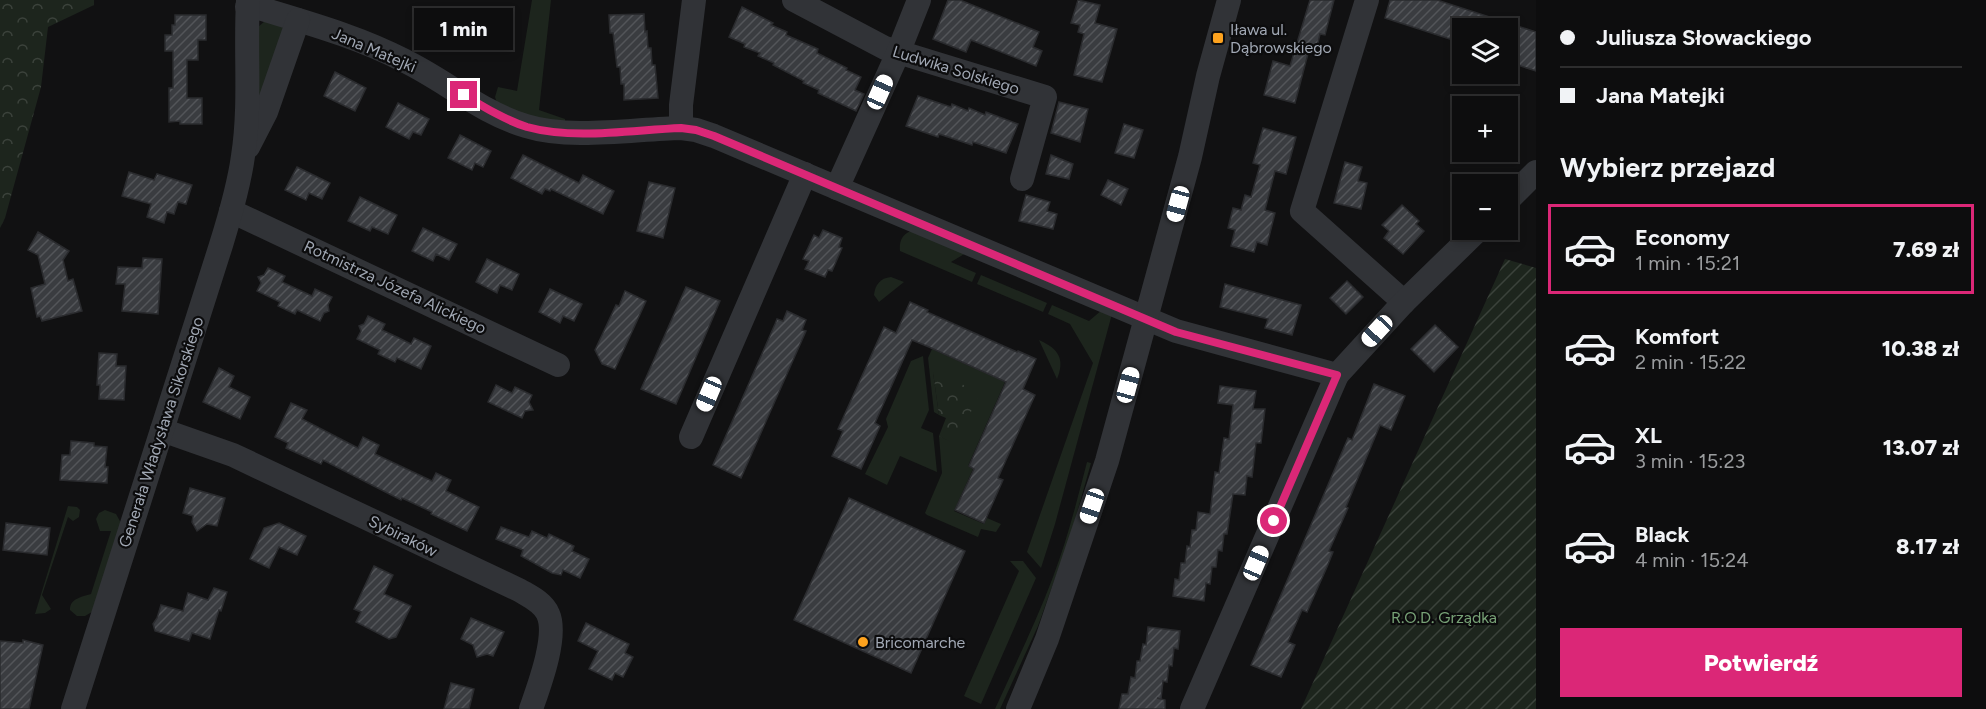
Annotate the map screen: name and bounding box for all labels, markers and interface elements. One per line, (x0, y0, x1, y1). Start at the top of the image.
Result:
callout: 1 min (414, 8, 514, 50)
text: 1 min (440, 17, 487, 41)
map controls (1452, 18, 1518, 240)
button: layers (1452, 18, 1518, 84)
place label: Iława ul. Dąbrowskiego (1230, 20, 1332, 57)
street label: Jana Matejki (329, 24, 419, 76)
text: Juliusza Słowackiego (1596, 24, 1812, 51)
marker: Iława ul. Dąbrowskiego (1211, 31, 1225, 45)
street label: Ludwika Solskiego (890, 42, 1022, 98)
car (864, 72, 896, 112)
route end (450, 81, 477, 108)
text: Jana Matejki (1596, 82, 1725, 109)
button: + (1452, 96, 1518, 162)
text: Wybierz przejazd (1560, 151, 1775, 184)
button: − (1452, 174, 1518, 240)
car (1165, 184, 1191, 224)
icon: car (1563, 222, 1617, 276)
text: Economy (1635, 224, 1730, 251)
street label: Rotmistrza Józefa Alickiego (301, 236, 489, 338)
text: 7.69 zł (1893, 236, 1959, 263)
text: 1 min · 15:21 (1635, 251, 1740, 275)
car (1358, 312, 1396, 350)
street label: Generała Władysława Sikorskiego (115, 314, 207, 550)
icon: car (1563, 321, 1617, 375)
text: Komfort (1635, 323, 1719, 350)
text: 10.38 zł (1882, 335, 1959, 362)
text: 2 min · 15:22 (1635, 350, 1746, 374)
car (1115, 365, 1141, 405)
car (694, 374, 724, 414)
icon: car (1563, 420, 1617, 474)
text: XL (1635, 422, 1662, 449)
text: 13.07 zł (1883, 434, 1959, 461)
text: 3 min · 15:23 (1635, 449, 1745, 473)
car (1078, 486, 1106, 526)
route start (1260, 507, 1287, 534)
street label: Sybiraków (366, 511, 441, 561)
icon: car (1563, 519, 1617, 573)
text: Black (1635, 521, 1689, 548)
text: 8.17 zł (1896, 533, 1959, 560)
car (1241, 543, 1271, 583)
text: 4 min · 15:24 (1635, 548, 1749, 572)
park label: R.O.D. Grządka (1391, 608, 1497, 627)
button: Potwierdź (1560, 628, 1962, 697)
place label: Bricomarche (875, 633, 966, 652)
marker: Bricomarche (856, 635, 870, 649)

